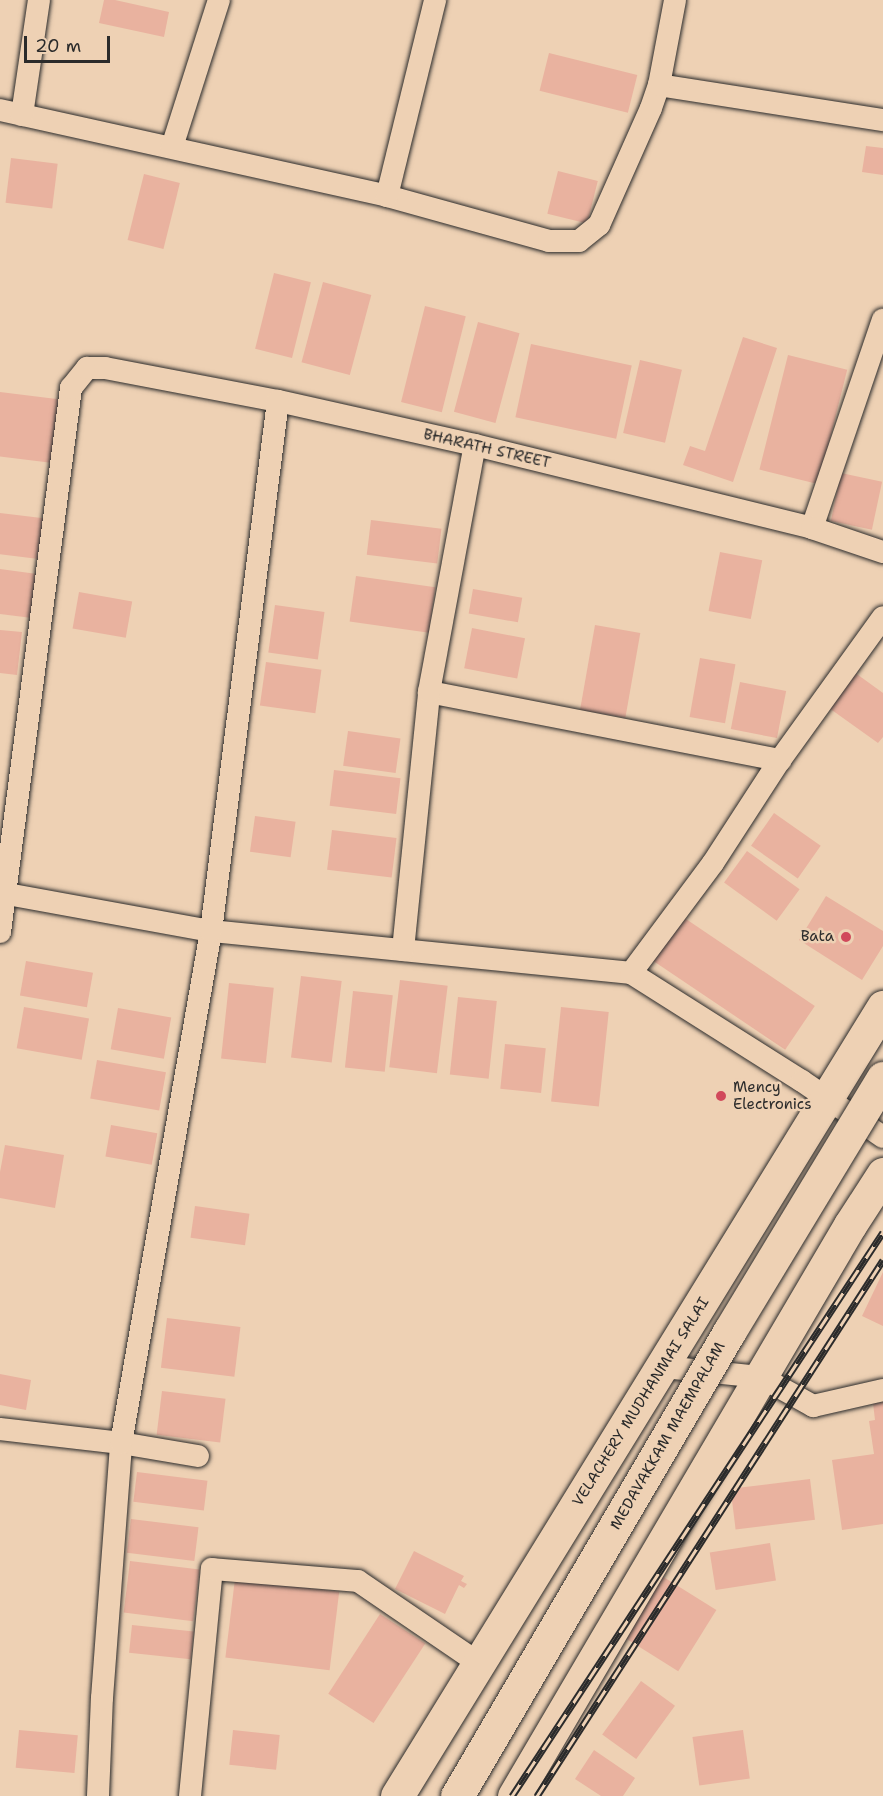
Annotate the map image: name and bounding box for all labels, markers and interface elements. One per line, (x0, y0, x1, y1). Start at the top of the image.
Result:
scale bar (27, 24, 112, 62)
text: 20 m (35, 34, 81, 58)
street label: BHARATH STREET (422, 426, 552, 472)
place label: Bata (801, 928, 834, 946)
marker: Bata (839, 930, 853, 944)
place label: Mency Electronics (733, 1078, 812, 1113)
marker: Mency Electronics (714, 1089, 728, 1103)
street label: VELACHERY MUDHANMAI SALAI (569, 1294, 713, 1510)
street label: MEDAVAKKAM MAEMPALAM (607, 1339, 729, 1533)

